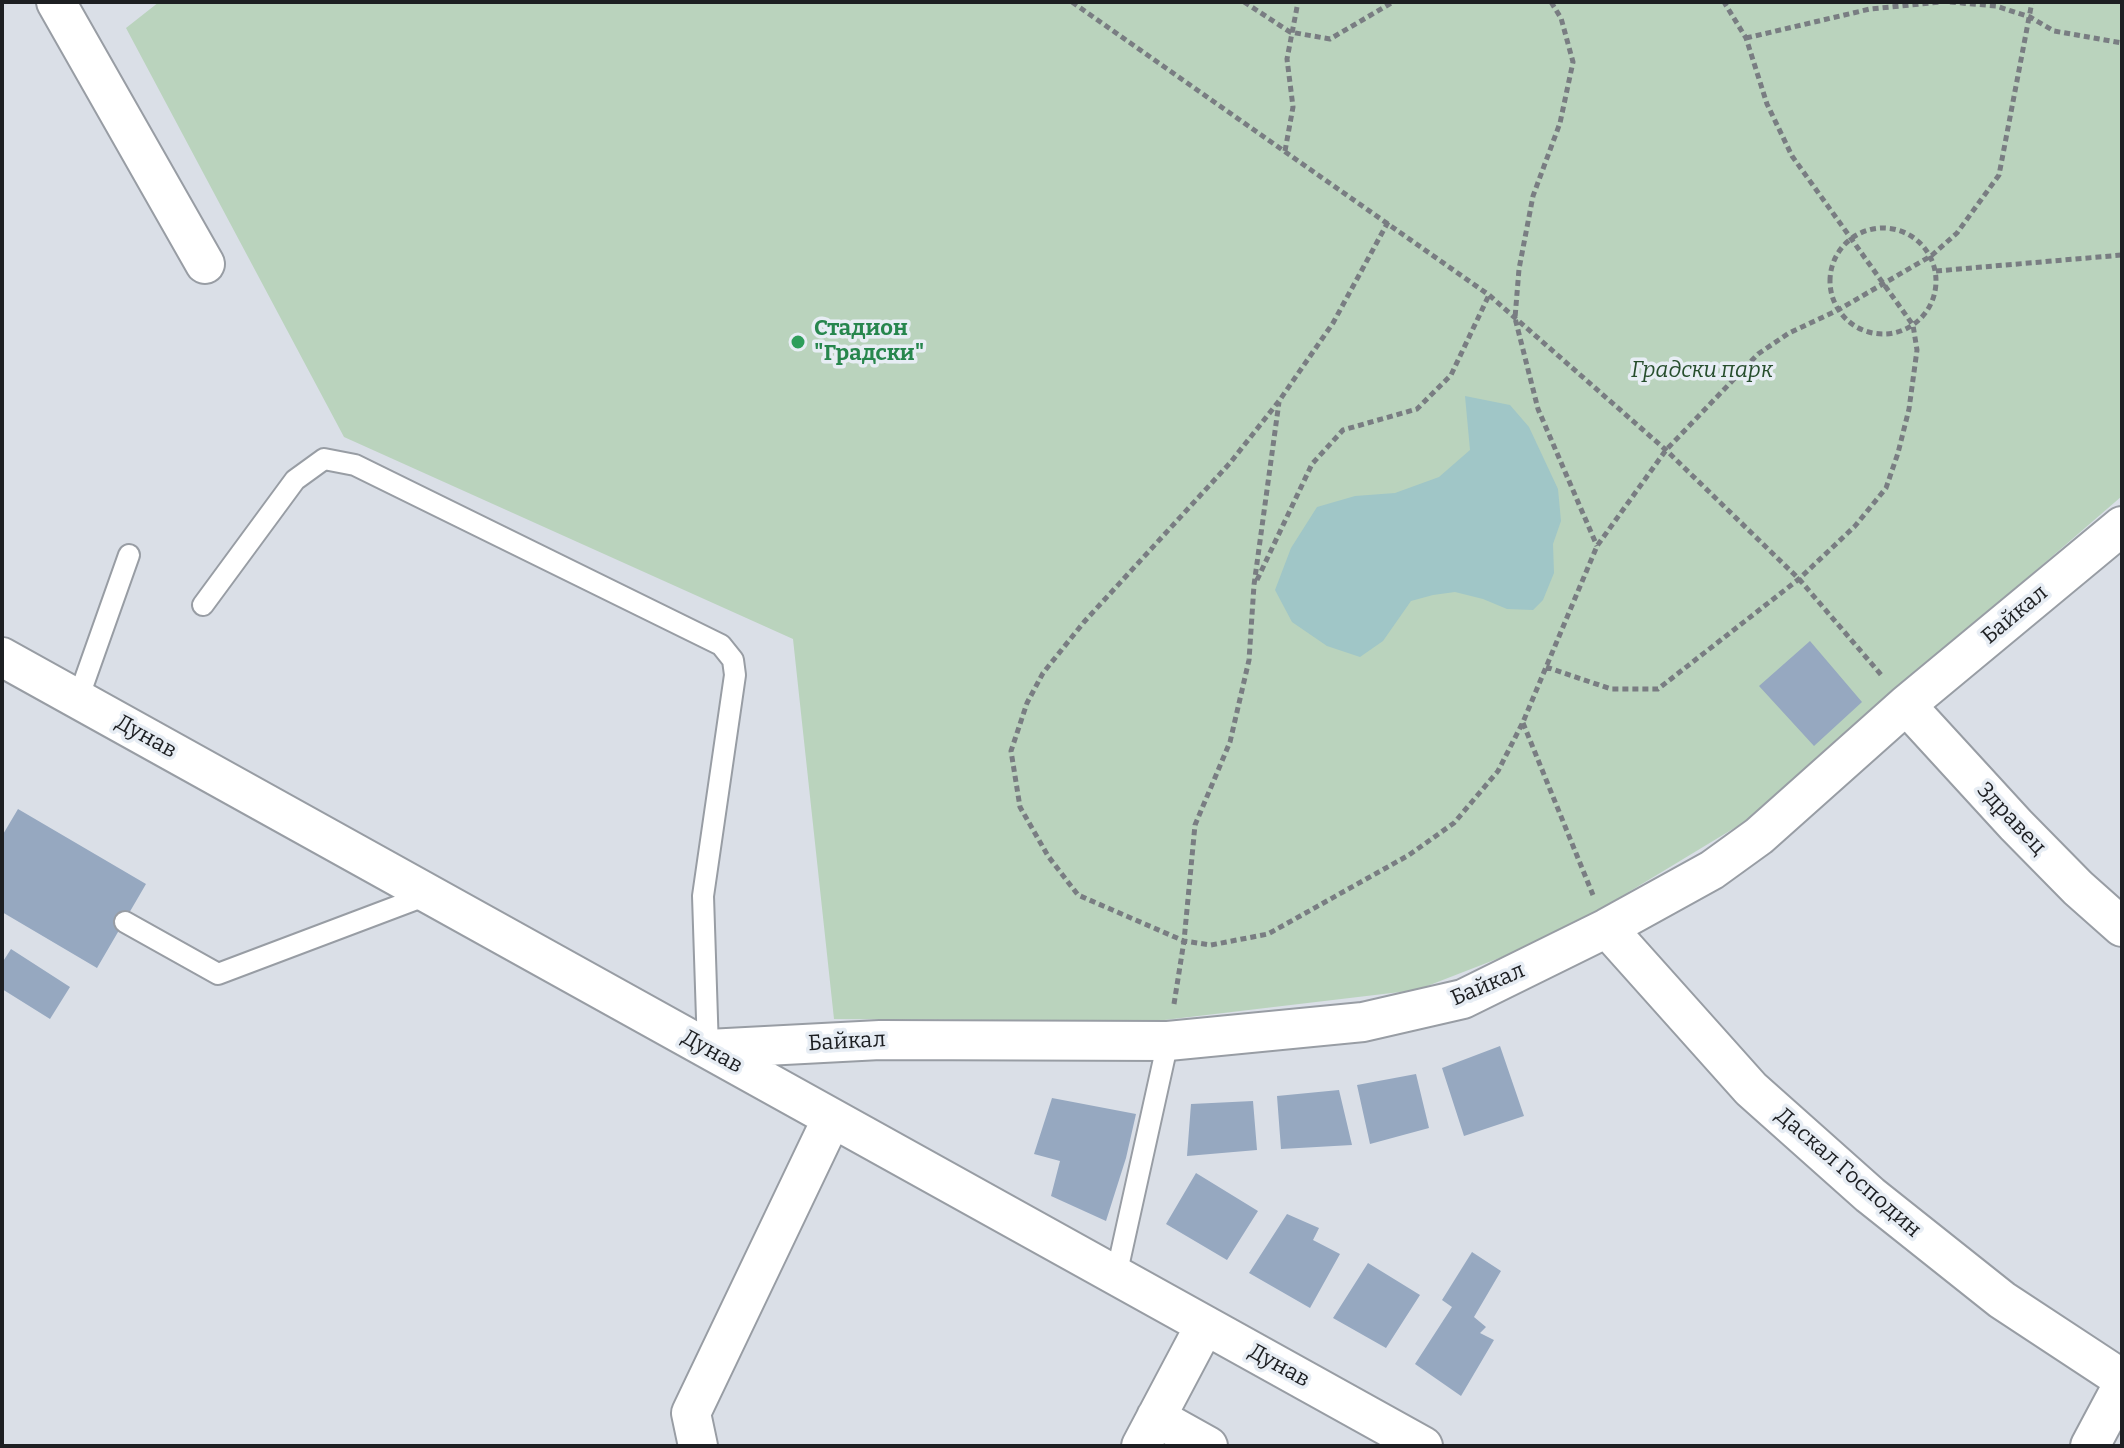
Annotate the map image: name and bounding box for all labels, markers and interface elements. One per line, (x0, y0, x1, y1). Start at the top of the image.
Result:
place label: Стадион "Градски" (814, 316, 924, 368)
marker: Стадион "Градски" (789, 333, 807, 351)
park label: Градски парк (1631, 358, 1773, 384)
street label: Байкал (1977, 580, 2053, 650)
street label: Дунав (111, 710, 181, 764)
street label: Здравец (1971, 777, 2051, 861)
street label: Байкал (1447, 958, 1529, 1012)
street label: Дунав (677, 1025, 747, 1079)
street label: Байкал (808, 1027, 886, 1057)
street label: Даскал Господин (1770, 1103, 1926, 1243)
street label: Дунав (1244, 1339, 1314, 1393)

